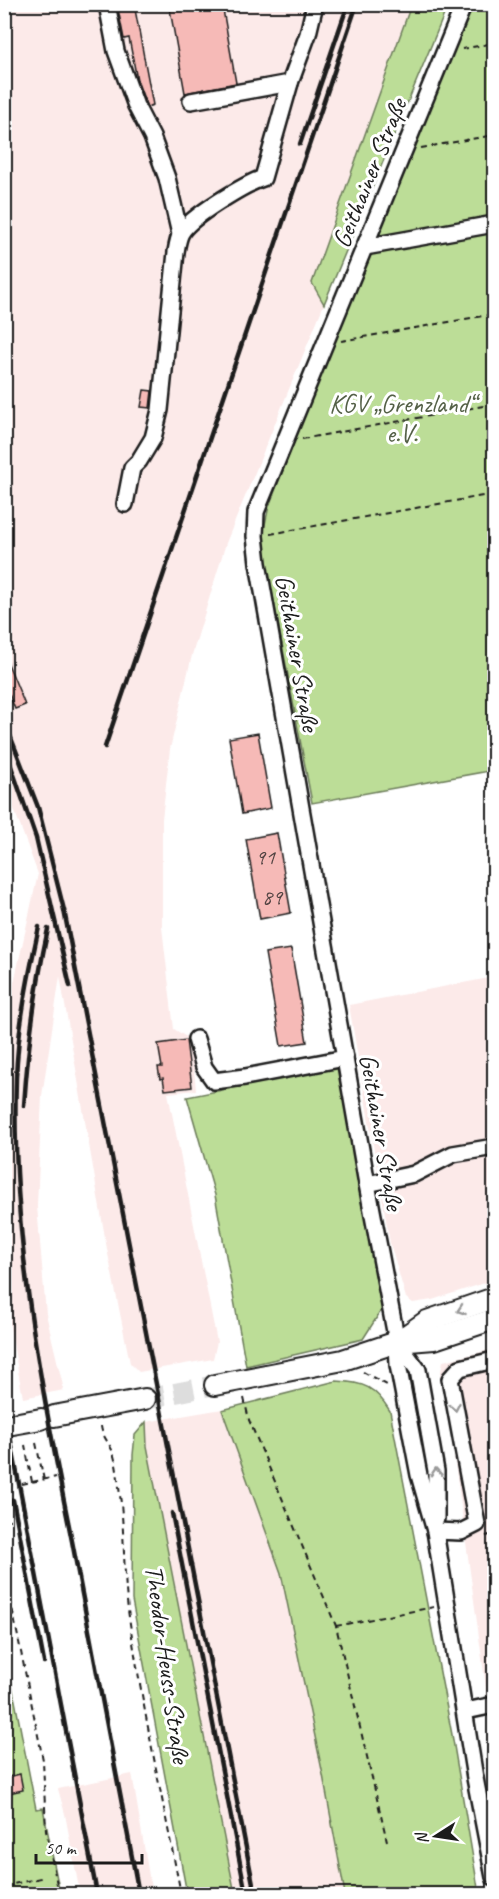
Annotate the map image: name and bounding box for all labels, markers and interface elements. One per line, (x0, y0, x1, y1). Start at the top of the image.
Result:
street label: Geithainer Straße (325, 92, 415, 253)
park label: KGV „Grenzland“ e.V. (329, 387, 480, 450)
street label: Geithainer Straße (268, 573, 328, 736)
house number: 91 (255, 843, 276, 871)
house number: 89 (262, 883, 284, 911)
street label: Geithainer Straße (352, 1052, 412, 1215)
one-way arrow (456, 1302, 466, 1315)
one-way arrow (448, 1402, 461, 1412)
one-way arrow (429, 1468, 442, 1477)
street label: Theodor-Heuss-Straße (137, 1563, 198, 1768)
north arrow (406, 1806, 466, 1866)
scale bar (36, 1827, 142, 1865)
text: N (411, 1829, 433, 1846)
text: 50 m (45, 1837, 78, 1859)

